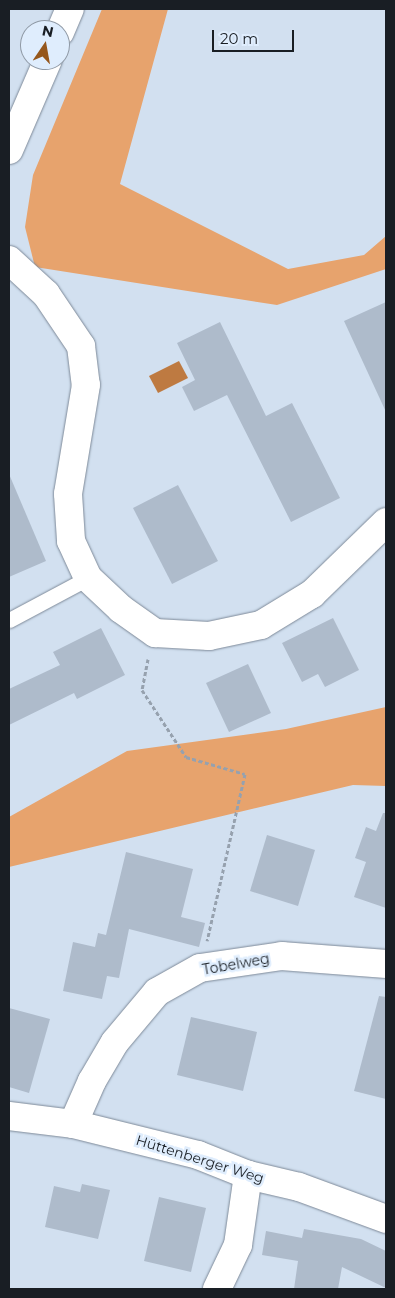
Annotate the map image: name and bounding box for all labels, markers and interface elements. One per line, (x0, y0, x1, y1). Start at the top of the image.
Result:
north arrow (20, 20, 70, 70)
scale bar (215, 20, 298, 52)
text: N (41, 21, 55, 41)
text: 20 m (220, 29, 258, 48)
street label: Tobelweg (201, 950, 271, 978)
street label: Hüttenberger Weg (134, 1132, 266, 1186)

